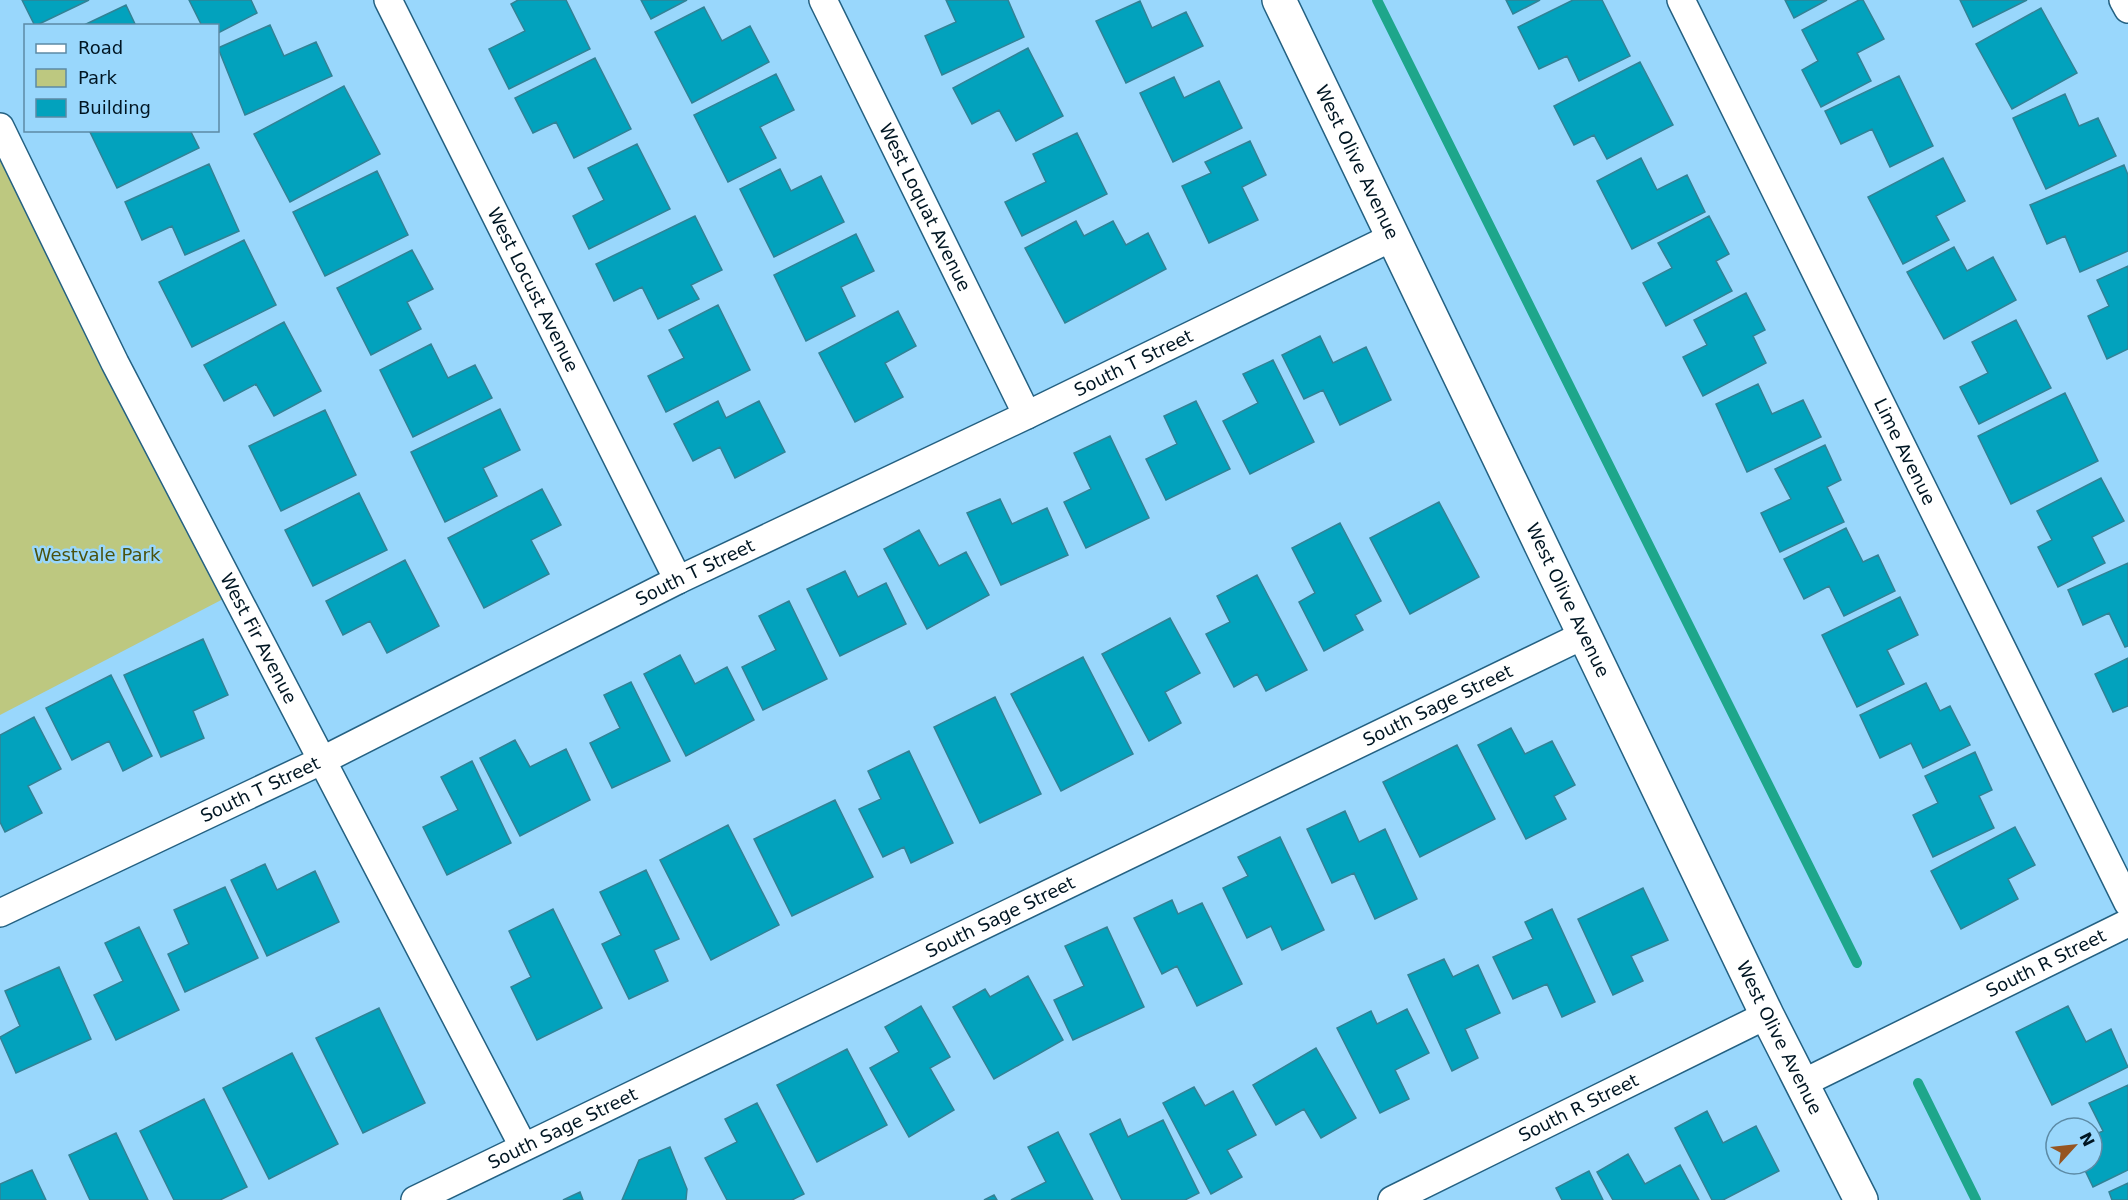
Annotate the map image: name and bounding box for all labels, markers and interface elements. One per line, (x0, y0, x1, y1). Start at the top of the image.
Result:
legend (24, 24, 219, 132)
text: Road (78, 37, 123, 58)
text: Park (78, 67, 117, 88)
street label: West Olive Avenue (1311, 81, 1403, 243)
text: Building (78, 97, 151, 118)
street label: West Loquat Avenue (875, 120, 975, 294)
street label: West Locust Avenue (483, 204, 583, 375)
street label: South T Street (1071, 325, 1196, 400)
street label: Lime Avenue (1870, 395, 1940, 508)
street label: West Olive Avenue (1522, 519, 1614, 681)
street label: South T Street (632, 534, 758, 610)
park label: Westvale Park (34, 544, 161, 565)
street label: West Fir Avenue (216, 569, 302, 707)
street label: South Sage Street (1359, 660, 1516, 750)
street label: South T Street (197, 752, 323, 826)
street label: South Sage Street (922, 872, 1078, 962)
street label: South R Street (1982, 925, 2109, 1001)
street label: West Olive Avenue (1733, 957, 1827, 1118)
street label: South R Street (1515, 1069, 1642, 1146)
street label: South Sage Street (484, 1083, 641, 1173)
north arrow (2044, 1116, 2104, 1176)
text: N (2075, 1129, 2098, 1150)

